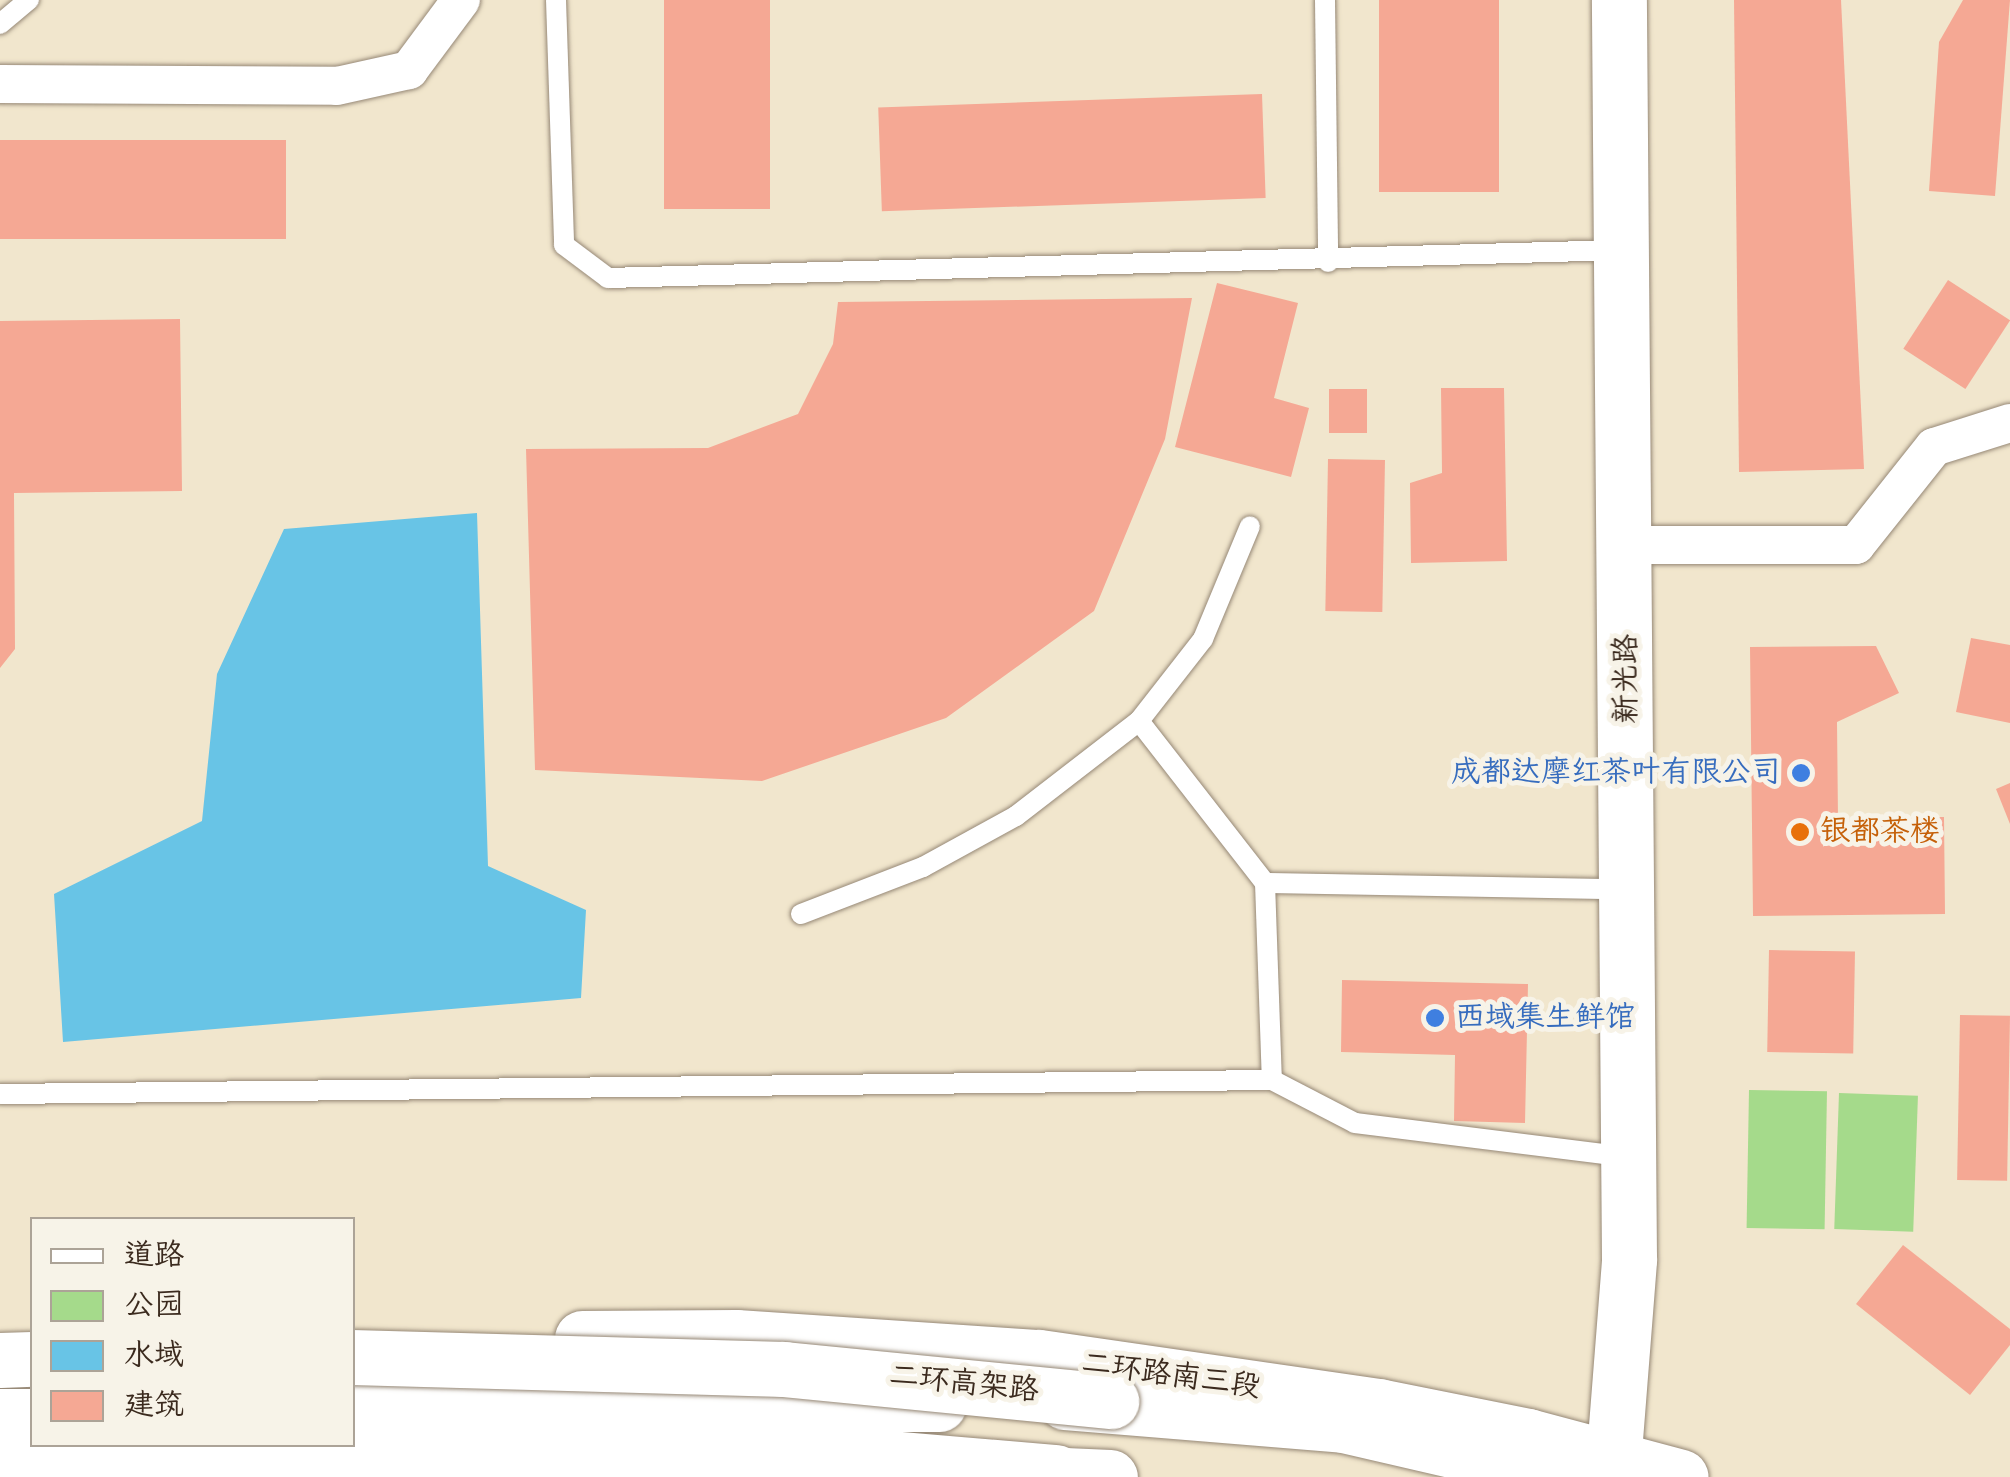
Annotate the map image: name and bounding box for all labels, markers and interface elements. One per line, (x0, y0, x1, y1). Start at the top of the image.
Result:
street label: 新光路 (1609, 634, 1645, 724)
place label: 成都达摩红茶叶有限公司 (1451, 755, 1781, 791)
marker: 成都达摩红茶叶有限公司 (1790, 762, 1812, 784)
place label: 银都茶楼 (1820, 814, 1940, 850)
marker: 银都茶楼 (1789, 821, 1811, 843)
place label: 西域集生鲜馆 (1455, 1000, 1635, 1036)
marker: 西域集生鲜馆 (1424, 1007, 1446, 1029)
legend (30, 1217, 355, 1447)
text: 道路 (124, 1232, 184, 1280)
text: 公园 (124, 1282, 184, 1330)
text: 水域 (124, 1332, 184, 1380)
street label: 二环路南三段 (1079, 1346, 1263, 1406)
street label: 二环高架路 (888, 1358, 1040, 1410)
text: 建筑 (124, 1382, 184, 1430)

